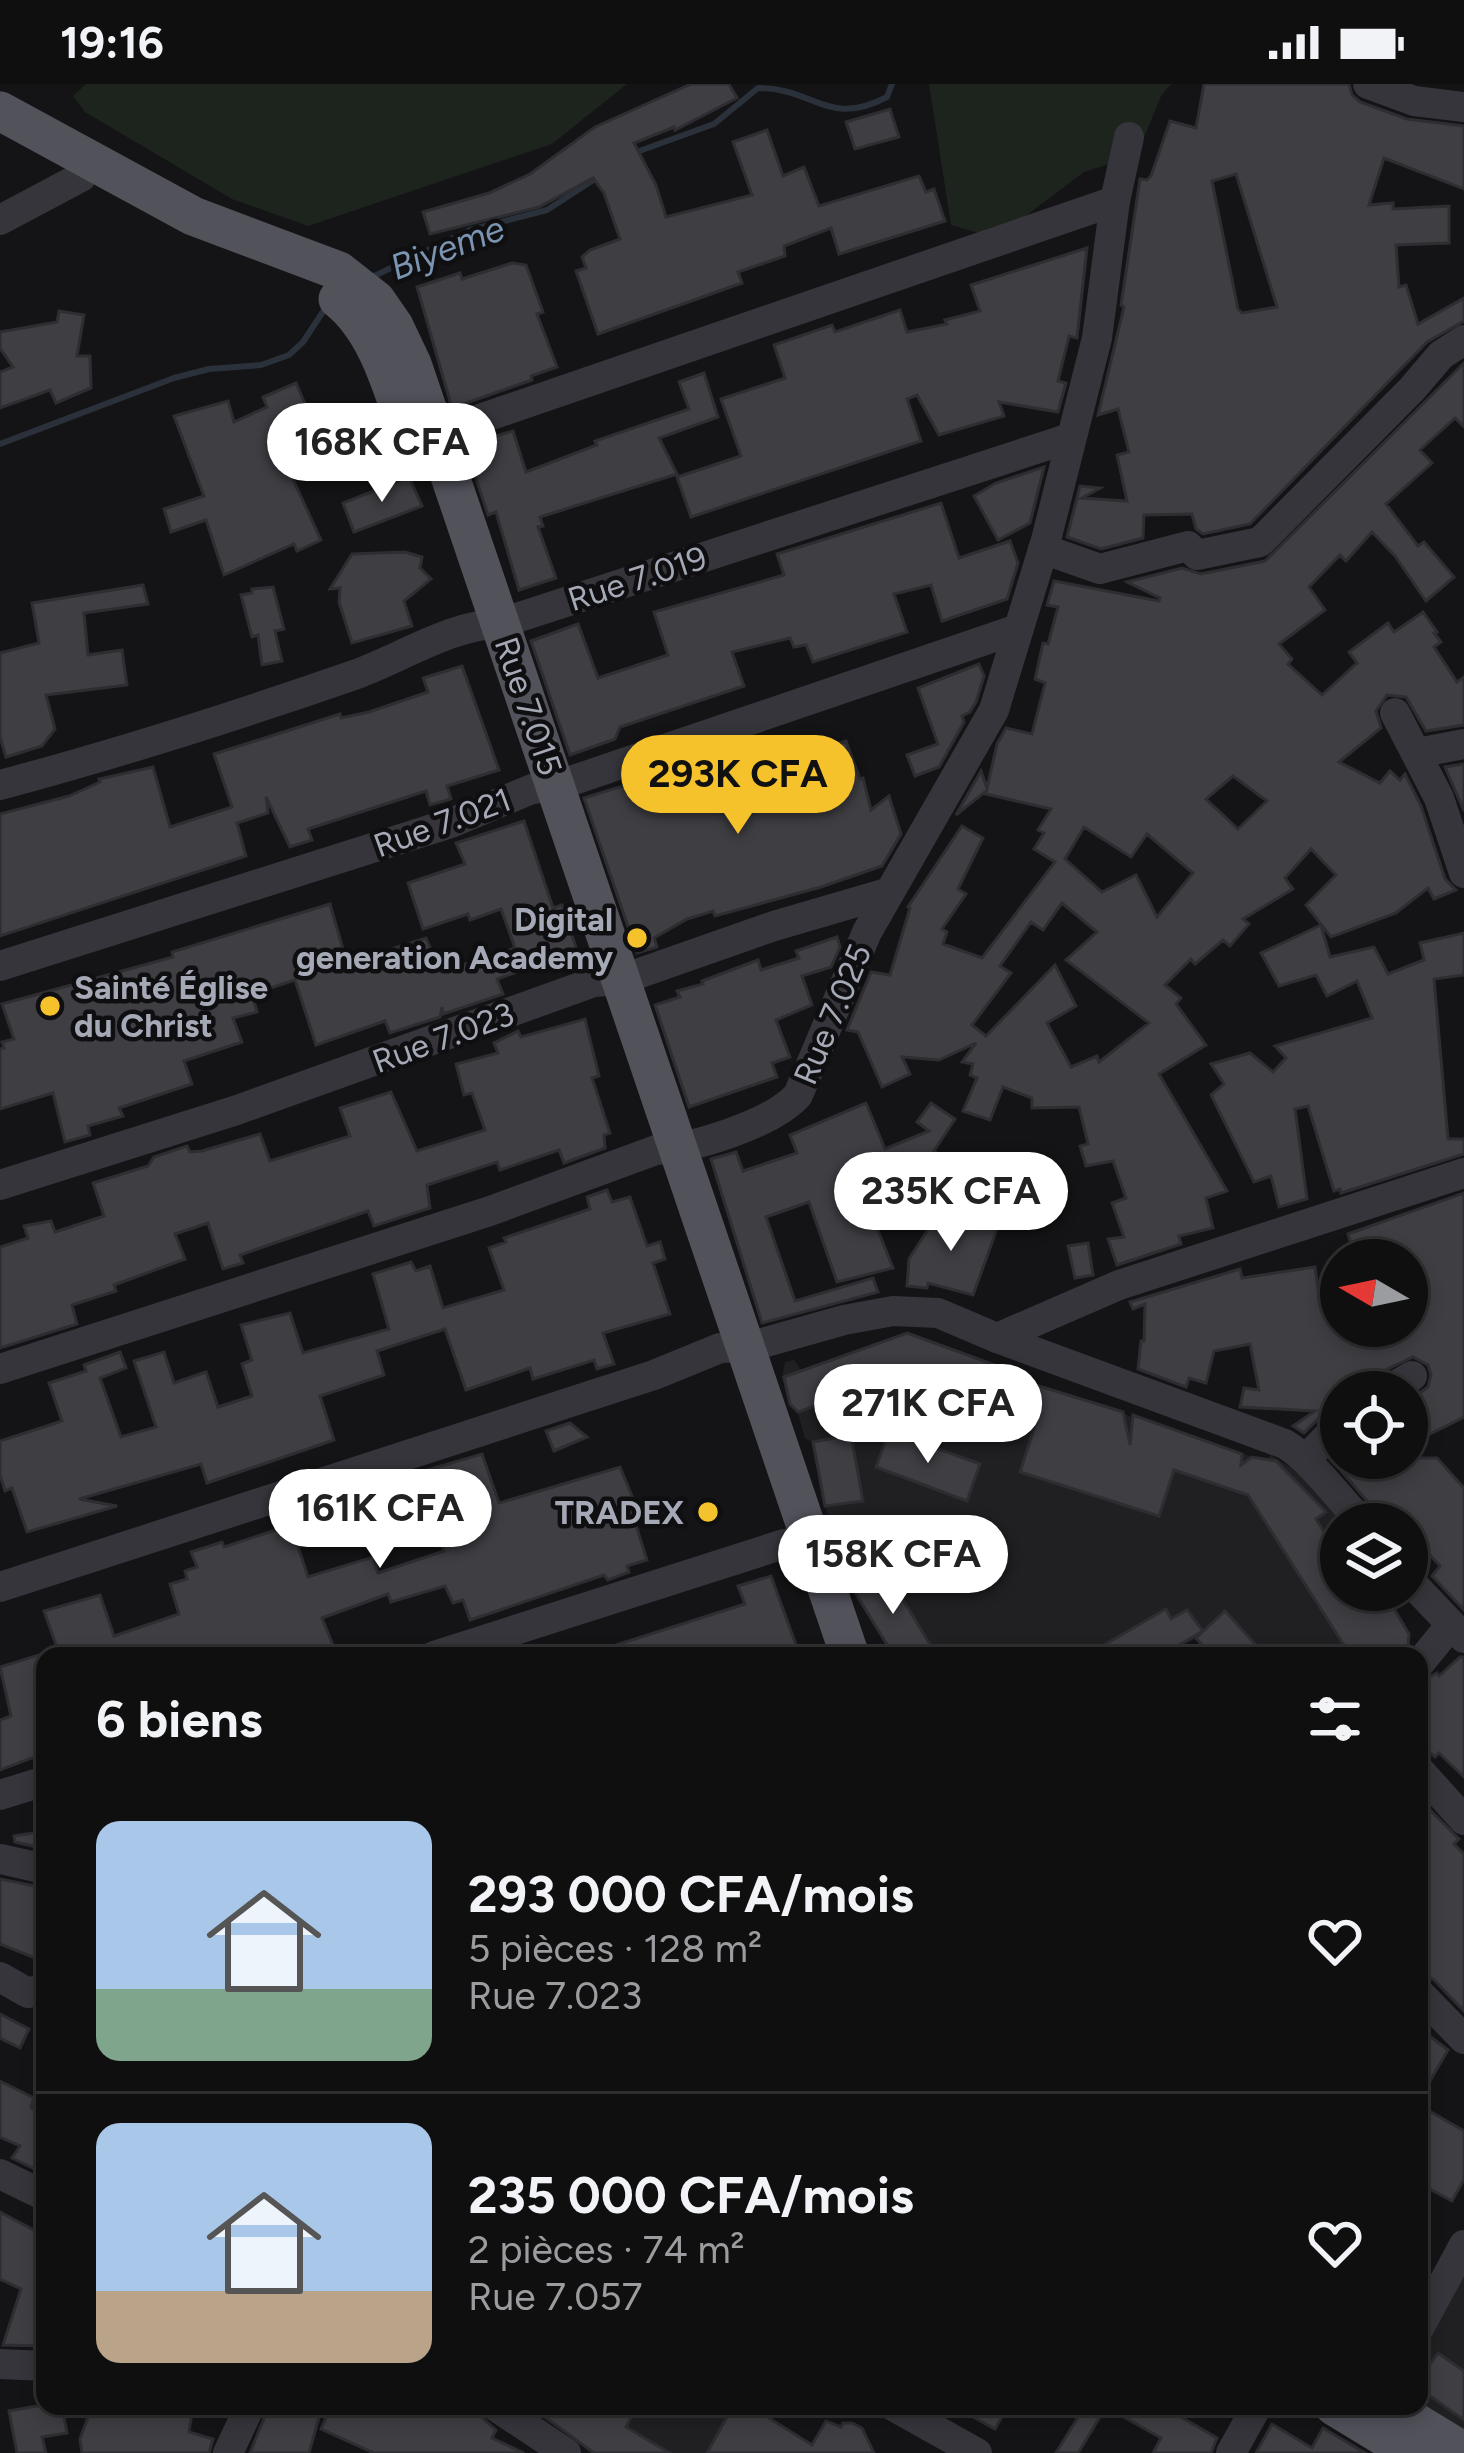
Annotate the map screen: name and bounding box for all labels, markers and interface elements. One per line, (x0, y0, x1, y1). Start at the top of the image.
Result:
text: 19:16 (60, 15, 164, 69)
water label: Biyeme (384, 206, 511, 289)
pin: 168K CFA (258, 403, 506, 505)
text: 168K CFA (294, 418, 470, 465)
street label: Rue 7.019 (563, 538, 711, 619)
street label: Rue 7.015 (487, 632, 570, 780)
pin: 293K CFA (614, 735, 862, 837)
text: 293K CFA (648, 750, 828, 797)
street label: Rue 7.021 (368, 780, 516, 865)
place label: Digital generation Academy (296, 900, 613, 977)
marker: Digital generation Academy (624, 925, 650, 951)
street label: Rue 7.025 (786, 938, 879, 1090)
place label: Sainté Église du Christ (74, 968, 268, 1045)
marker: Sainté Église du Christ (37, 993, 63, 1019)
street label: Rue 7.023 (367, 994, 519, 1081)
pin: 235K CFA (827, 1152, 1075, 1254)
text: 235K CFA (861, 1167, 1041, 1214)
north arrow (1320, 1239, 1428, 1347)
map controls (1320, 1239, 1428, 1611)
pin: 271K CFA (804, 1364, 1052, 1466)
button: locate (1320, 1371, 1428, 1479)
text: 271K CFA (841, 1379, 1015, 1426)
pin: 161K CFA (256, 1469, 504, 1571)
text: 161K CFA (296, 1484, 464, 1531)
place label: TRADEX (555, 1493, 685, 1532)
marker: TRADEX (695, 1499, 721, 1525)
button: layers (1320, 1503, 1428, 1611)
pin: 158K CFA (769, 1515, 1017, 1617)
text: 158K CFA (805, 1530, 981, 1577)
icon: filters (1302, 1686, 1368, 1752)
text: 6 biens (96, 1689, 262, 1750)
text: 293 000 CFA/mois (468, 1864, 914, 1925)
icon: home (192, 1869, 336, 2013)
icon: heart (1302, 1908, 1368, 1974)
text: 5 pièces · 128 m² (468, 1925, 762, 1972)
text: Rue 7.023 (468, 1972, 642, 2019)
text: 235 000 CFA/mois (468, 2165, 914, 2226)
icon: home (192, 2171, 336, 2315)
icon: heart (1302, 2210, 1368, 2276)
text: 2 pièces · 74 m² (468, 2226, 745, 2273)
text: Rue 7.057 (468, 2273, 643, 2320)

